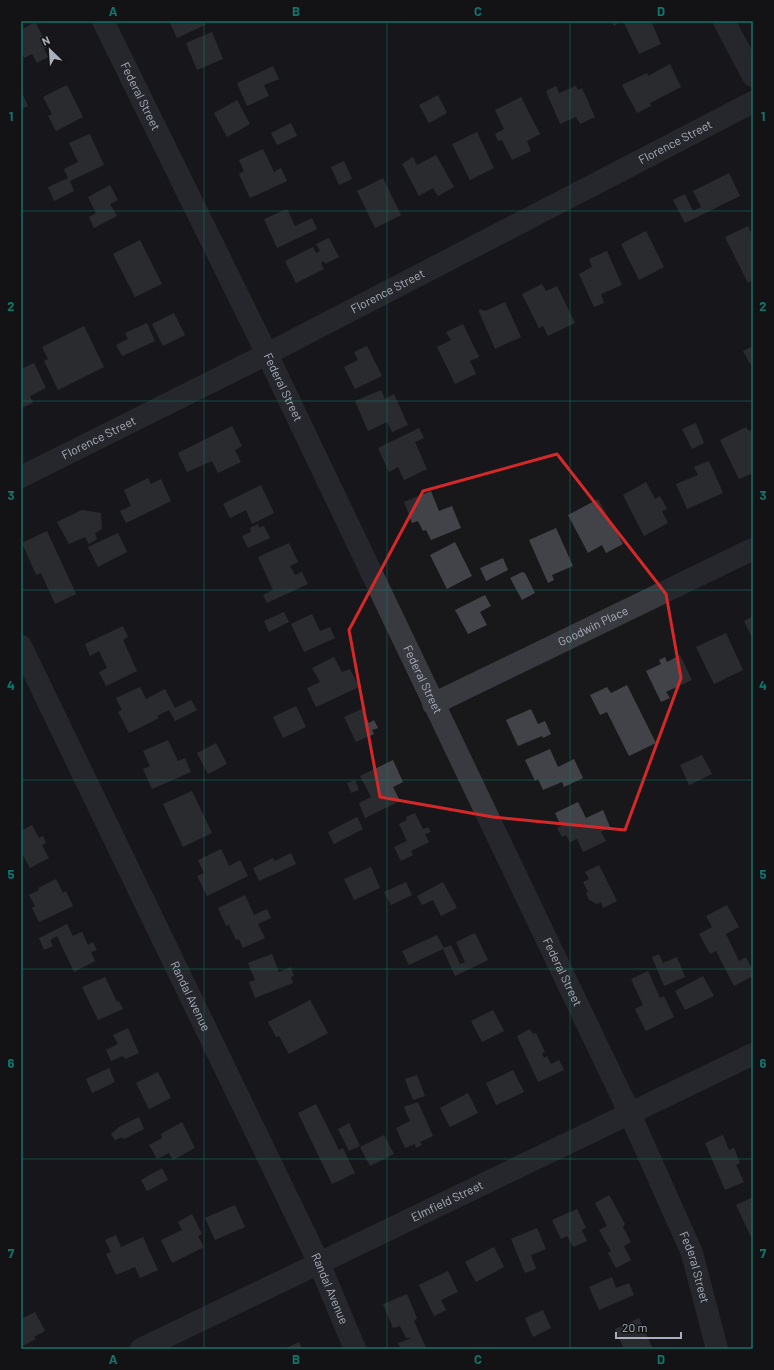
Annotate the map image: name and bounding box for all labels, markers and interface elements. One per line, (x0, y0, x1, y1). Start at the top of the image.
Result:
text: A (109, 3, 118, 19)
text: B (292, 3, 300, 19)
text: C (474, 3, 482, 19)
text: D (657, 3, 665, 19)
north arrow (30, 30, 70, 70)
text: N (39, 33, 52, 48)
street label: Federal Street (118, 60, 164, 132)
text: 1 (9, 108, 13, 124)
text: 1 (761, 108, 765, 124)
street label: Florence Street (636, 117, 714, 166)
street label: Florence Street (348, 266, 426, 315)
text: 2 (7, 298, 15, 314)
text: 2 (759, 298, 767, 314)
street label: Federal Street (261, 350, 306, 423)
street label: Florence Street (59, 413, 138, 462)
text: 3 (7, 487, 15, 503)
text: 3 (759, 487, 767, 503)
street label: Goodwin Place (555, 603, 630, 648)
street label: Federal Street (401, 643, 446, 716)
text: 4 (7, 677, 15, 693)
text: 4 (759, 677, 767, 693)
text: 5 (7, 866, 15, 882)
text: 5 (759, 866, 767, 882)
street label: Federal Street (541, 935, 585, 1008)
street label: Randal Avenue (168, 959, 214, 1033)
text: 6 (8, 1055, 15, 1071)
text: 6 (760, 1055, 767, 1071)
street label: Elmfield Street (409, 1177, 485, 1224)
street label: Federal Street (677, 1229, 713, 1304)
text: 7 (8, 1245, 15, 1261)
text: 7 (760, 1245, 767, 1261)
street label: Randal Avenue (309, 1250, 352, 1326)
scale bar (616, 1314, 681, 1340)
text: 20 m (622, 1320, 648, 1334)
text: A (109, 1351, 118, 1367)
text: B (292, 1351, 300, 1367)
text: C (474, 1351, 482, 1367)
text: D (657, 1351, 665, 1367)

